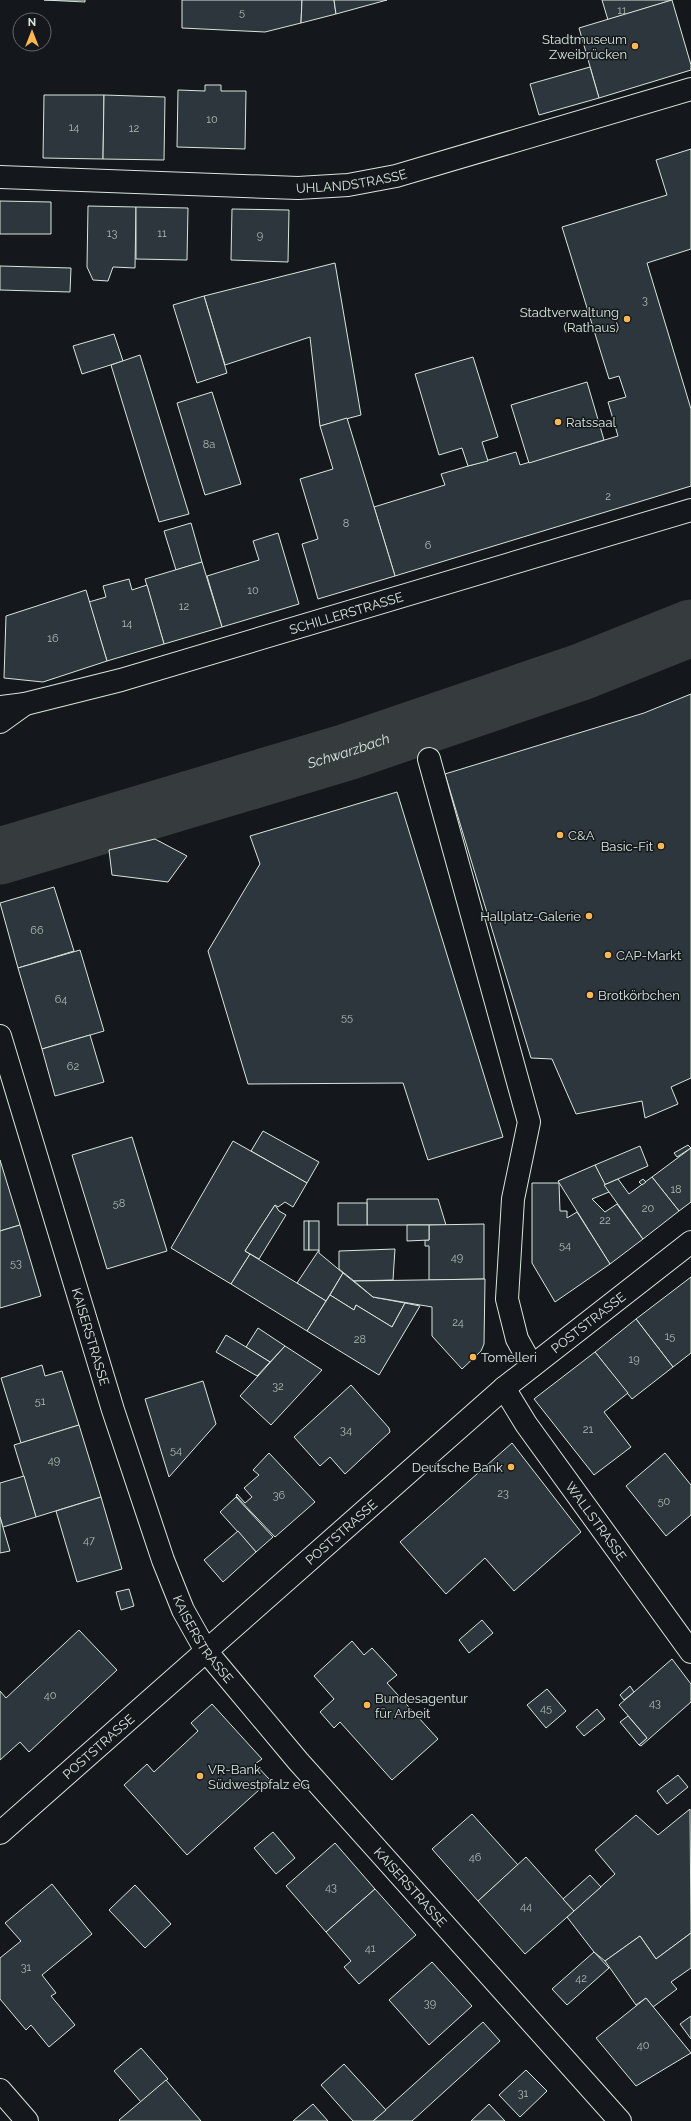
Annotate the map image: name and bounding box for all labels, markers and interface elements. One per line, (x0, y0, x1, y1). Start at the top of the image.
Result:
house number: 11 (617, 4, 627, 17)
house number: 5 (239, 6, 245, 19)
north arrow (12, 12, 52, 52)
text: N (28, 16, 36, 29)
place label: Stadtmuseum Zweibrücken (542, 32, 627, 62)
marker: Stadtmuseum Zweibrücken (630, 41, 640, 51)
house number: 10 (206, 113, 218, 126)
house number: 14 (69, 121, 79, 134)
house number: 12 (129, 122, 139, 135)
street label: UHLANDSTRASSE (295, 166, 409, 196)
house number: 13 (107, 227, 117, 240)
house number: 11 (157, 227, 167, 240)
house number: 9 (257, 229, 263, 242)
house number: 3 (642, 294, 648, 307)
place label: Stadtverwaltung (Rathaus) (520, 305, 619, 335)
marker: Stadtverwaltung (Rathaus) (622, 314, 632, 324)
place label: Ratssaal (566, 415, 617, 430)
marker: Ratssaal (553, 417, 563, 427)
house number: 8a (203, 438, 215, 451)
house number: 2 (605, 490, 611, 503)
house number: 8 (343, 517, 349, 530)
house number: 6 (425, 539, 432, 552)
house number: 10 (247, 584, 259, 597)
street label: SCHILLERSTRASSE (288, 589, 405, 637)
house number: 12 (179, 600, 189, 613)
house number: 14 (122, 617, 132, 630)
house number: 16 (47, 632, 59, 645)
water label: Schwarzbach (305, 730, 392, 772)
place label: C&A (568, 828, 595, 843)
marker: C&A (555, 830, 565, 840)
place label: Basic-Fit (601, 839, 654, 854)
marker: Basic-Fit (656, 841, 666, 851)
place label: Hallplatz-Galerie (480, 909, 581, 924)
marker: Hallplatz-Galerie (584, 911, 594, 921)
house number: 66 (30, 924, 44, 937)
place label: CAP-Markt (616, 948, 682, 963)
marker: CAP-Markt (603, 950, 613, 960)
place label: Brotkörbchen (598, 988, 680, 1003)
marker: Brotkörbchen (585, 990, 595, 1000)
house number: 64 (55, 993, 67, 1006)
house number: 55 (341, 1011, 353, 1024)
house number: 62 (67, 1060, 79, 1073)
house number: 18 (670, 1183, 682, 1196)
house number: 58 (113, 1197, 125, 1210)
house number: 20 (642, 1202, 654, 1215)
house number: 22 (599, 1214, 611, 1227)
house number: 54 (559, 1239, 571, 1252)
house number: 49 (451, 1251, 463, 1264)
house number: 53 (10, 1257, 22, 1270)
street label: KAISERSTRASSE (68, 1286, 112, 1387)
street label: POSTSTRASSE (548, 1289, 629, 1356)
house number: 24 (452, 1316, 464, 1329)
house number: 15 (665, 1330, 675, 1343)
house number: 28 (354, 1333, 366, 1346)
place label: Tomelleri (481, 1350, 537, 1365)
marker: Tomelleri (468, 1352, 478, 1362)
house number: 19 (628, 1353, 640, 1366)
house number: 32 (272, 1380, 284, 1393)
house number: 51 (35, 1395, 46, 1408)
house number: 21 (583, 1423, 594, 1436)
house number: 34 (340, 1424, 352, 1437)
house number: 54 (170, 1444, 182, 1457)
house number: 49 (48, 1454, 60, 1467)
place label: Deutsche Bank (412, 1460, 503, 1475)
marker: Deutsche Bank (506, 1462, 516, 1472)
street label: WALLSTRASSE (562, 1479, 629, 1564)
house number: 23 (497, 1487, 509, 1500)
house number: 36 (273, 1489, 286, 1502)
house number: 50 (658, 1495, 671, 1508)
street label: POSTSTRASSE (303, 1497, 380, 1568)
house number: 47 (83, 1534, 95, 1547)
street label: KAISERSTRASSE (170, 1593, 236, 1686)
house number: 40 (44, 1689, 57, 1702)
place label: Bundesagentur für Arbeit (375, 1691, 468, 1721)
house number: 43 (649, 1697, 661, 1710)
marker: Bundesagentur für Arbeit (362, 1700, 372, 1710)
house number: 45 (540, 1702, 552, 1715)
street label: POSTSTRASSE (60, 1711, 137, 1782)
place label: VR-Bank Südwestpfalz eG (208, 1762, 310, 1792)
marker: VR-Bank Südwestpfalz eG (195, 1771, 205, 1781)
street label: KAISERSTRASSE (371, 1844, 450, 1930)
house number: 46 (469, 1851, 482, 1864)
house number: 43 (325, 1881, 337, 1894)
house number: 44 (520, 1900, 532, 1913)
house number: 41 (365, 1942, 376, 1955)
house number: 31 (21, 1961, 32, 1974)
house number: 42 (575, 1972, 587, 1985)
house number: 39 (424, 1997, 436, 2010)
house number: 40 (637, 2039, 650, 2052)
house number: 31 (518, 2087, 529, 2100)

